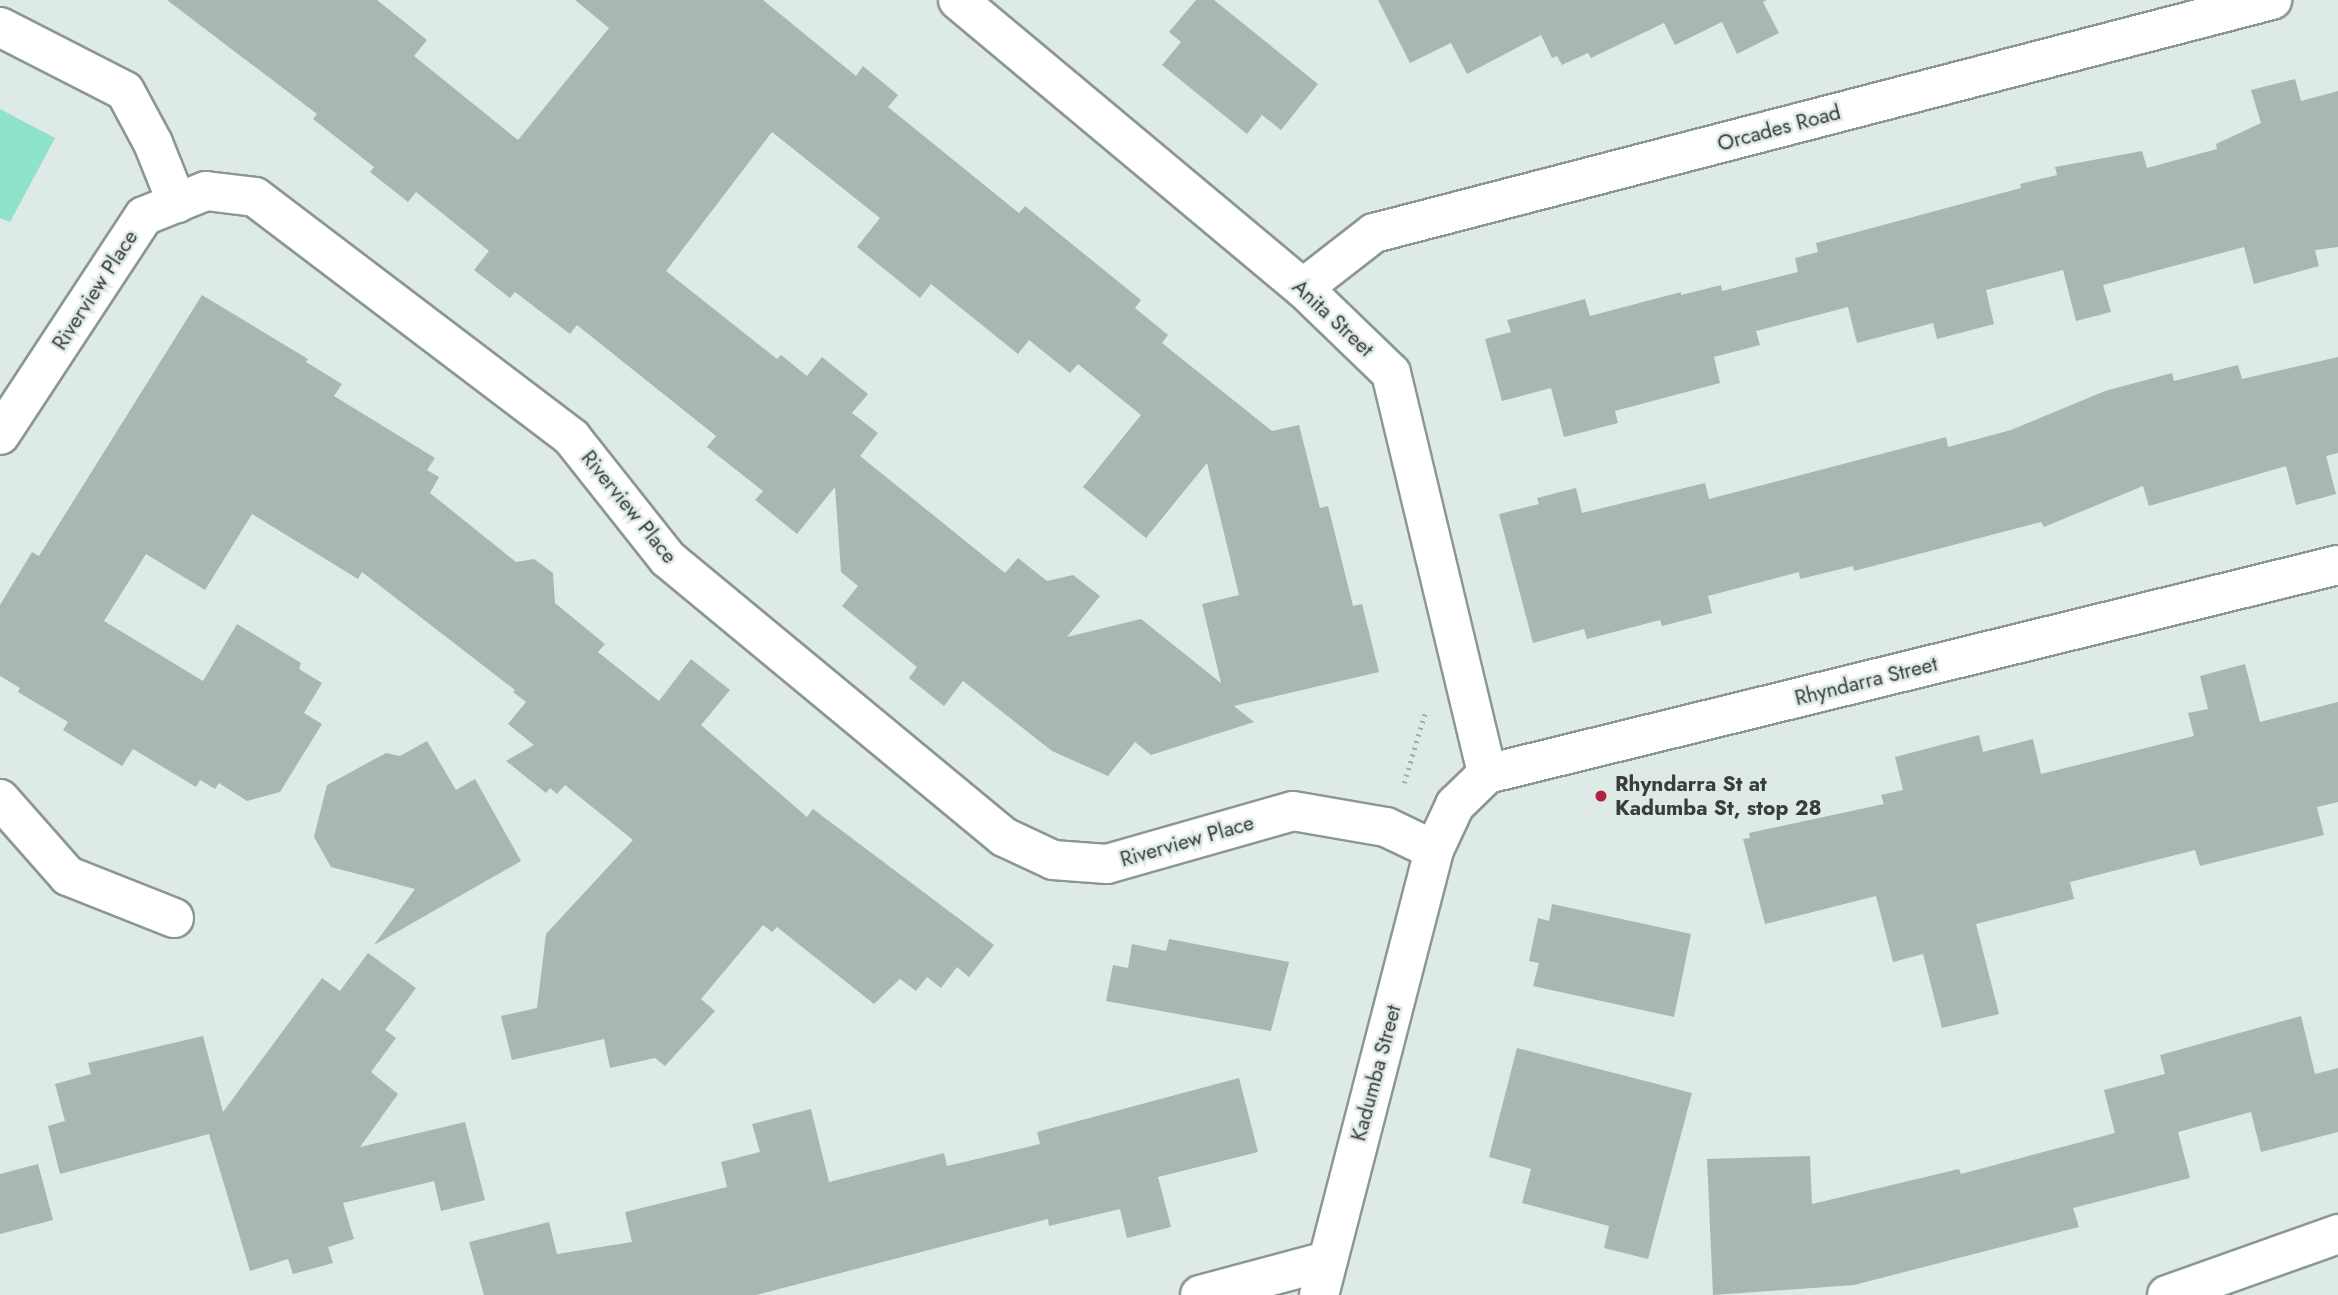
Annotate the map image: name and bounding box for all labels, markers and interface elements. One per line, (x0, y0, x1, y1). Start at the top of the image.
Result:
street label: Orcades Road (1715, 99, 1843, 157)
street label: Riverview Place (47, 225, 143, 355)
street label: Anita Street (1287, 274, 1379, 362)
street label: Riverview Place (576, 445, 682, 569)
street label: Rhyndarra Street (1792, 651, 1940, 711)
place label: Rhyndarra St at Kadumba St, stop 28 (1615, 771, 1822, 821)
marker: Rhyndarra St at Kadumba St, stop 28 (1593, 788, 1609, 804)
street label: Riverview Place (1117, 810, 1257, 872)
street label: Kadumba Street (1346, 1002, 1406, 1144)

